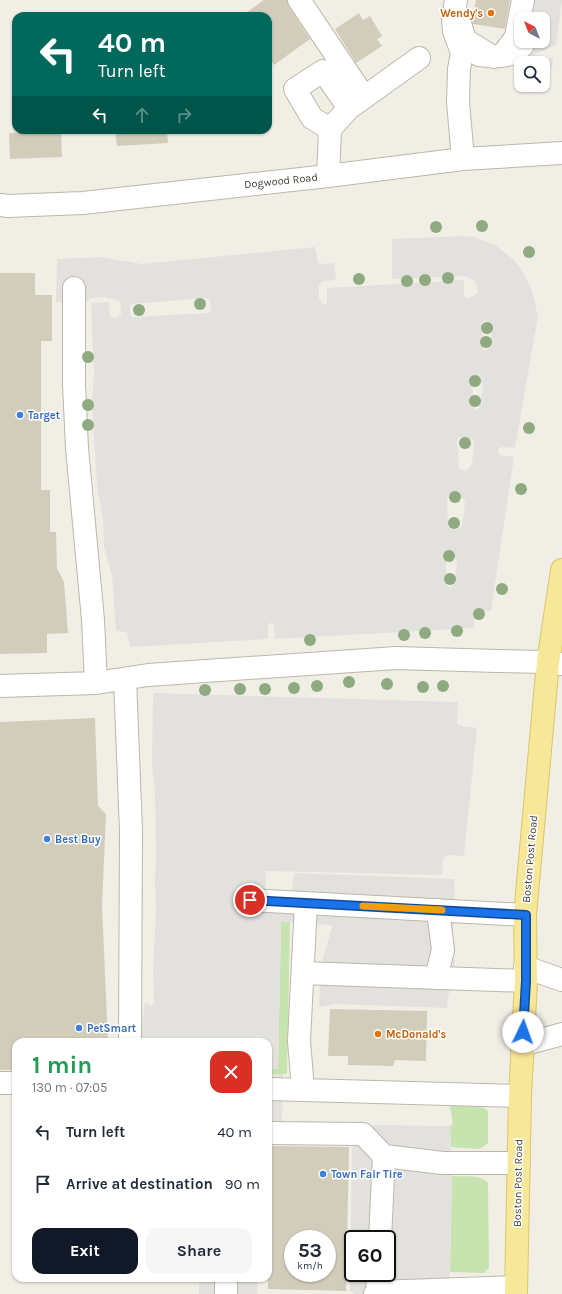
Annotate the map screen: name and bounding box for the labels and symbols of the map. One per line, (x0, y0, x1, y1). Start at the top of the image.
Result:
place label: Wendy's (440, 7, 483, 20)
marker: Wendy's (486, 8, 496, 18)
north arrow (514, 12, 550, 48)
street label: Dogwood Road (244, 171, 318, 191)
place label: Target (28, 409, 61, 422)
marker: Target (15, 410, 25, 420)
street label: Boston Post Road (520, 815, 540, 903)
place label: Best Buy (55, 833, 101, 846)
marker: Best Buy (42, 834, 52, 844)
pin (233, 883, 267, 917)
position arrow (502, 1011, 544, 1053)
place label: PetSmart (87, 1022, 137, 1035)
marker: PetSmart (74, 1023, 84, 1033)
place label: McDonald's (386, 1028, 447, 1041)
marker: McDonald's (373, 1029, 383, 1039)
street label: Boston Post Road (511, 1139, 525, 1227)
place label: Town Fair Tire (331, 1168, 403, 1181)
marker: Town Fair Tire (318, 1169, 328, 1179)
speed limit sign: 60 (344, 1230, 396, 1282)

